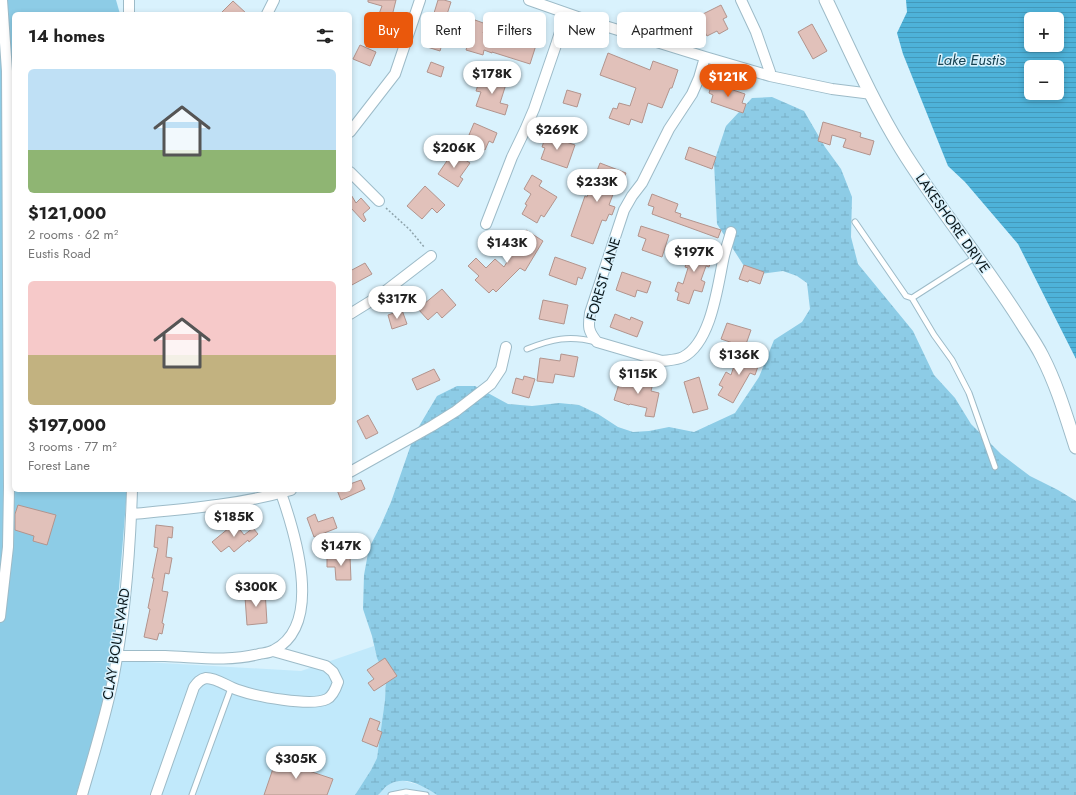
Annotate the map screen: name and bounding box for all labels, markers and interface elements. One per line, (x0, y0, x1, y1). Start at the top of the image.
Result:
chip: Buy (364, 12, 413, 48)
chip: Rent (421, 12, 475, 48)
chip: Filters (483, 12, 546, 48)
chip: New (554, 12, 609, 48)
chip: Apartment (617, 12, 706, 48)
map controls (1024, 12, 1064, 100)
button: + (1024, 12, 1064, 52)
text: 14 homes (28, 24, 105, 48)
icon: filters (314, 25, 336, 47)
water label: Lake Eustis (937, 49, 1005, 71)
button: − (1024, 60, 1064, 100)
pin: $178K (464, 61, 520, 95)
text: $178K (472, 64, 512, 83)
pin: $121K (700, 64, 756, 98)
text: $121K (709, 67, 747, 86)
icon: home (146, 95, 218, 167)
pin: $269K (529, 117, 585, 151)
text: $269K (535, 120, 579, 139)
pin: $206K (426, 135, 482, 169)
text: $206K (432, 138, 476, 157)
pin: $233K (569, 169, 625, 203)
street label: LAKESHORE DRIVE (911, 169, 995, 277)
text: $233K (576, 172, 618, 191)
text: $121,000 (28, 201, 106, 225)
text: 2 rooms · 62 m² (28, 225, 118, 244)
pin: $143K (479, 230, 535, 264)
text: $143K (487, 233, 527, 252)
street label: FOREST LANE (581, 235, 625, 323)
pin: $197K (666, 239, 722, 273)
text: $197K (674, 242, 714, 261)
text: Eustis Road (28, 244, 91, 263)
pin: $317K (369, 286, 425, 320)
text: $317K (377, 289, 417, 308)
icon: home (146, 307, 218, 379)
pin: $136K (711, 342, 767, 376)
text: $136K (719, 345, 759, 364)
pin: $115K (610, 361, 666, 395)
text: $115K (619, 364, 657, 383)
text: $197,000 (28, 413, 106, 437)
text: 3 rooms · 77 m² (28, 437, 117, 456)
text: Forest Lane (28, 456, 90, 475)
pin: $185K (206, 504, 262, 538)
text: $185K (214, 507, 254, 526)
pin: $147K (313, 533, 369, 567)
text: $147K (321, 536, 361, 555)
pin: $300K (228, 574, 284, 608)
text: $300K (235, 577, 277, 596)
street label: CLAY BOULEVARD (97, 587, 135, 701)
pin: $305K (268, 746, 324, 780)
text: $305K (275, 749, 317, 768)

